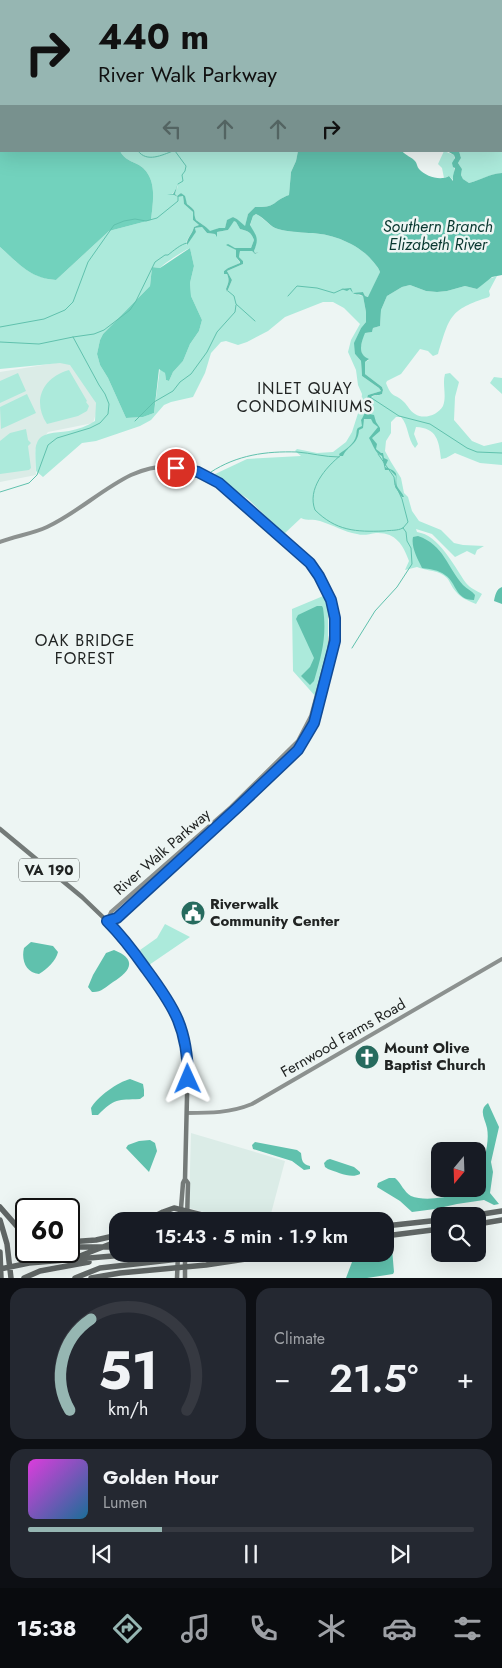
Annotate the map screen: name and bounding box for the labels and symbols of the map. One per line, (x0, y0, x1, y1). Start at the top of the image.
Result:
water label: Southern Branch Elizabeth River (383, 215, 493, 256)
district label: INLET QUAY CONDOMINIUMS (237, 377, 373, 418)
pin (155, 447, 197, 489)
district label: OAK BRIDGE FOREST (35, 629, 135, 670)
street label: River Walk Parkway (109, 803, 216, 900)
road number: VA 190 (19, 858, 79, 882)
place label: Riverwalk Community Center (210, 893, 341, 932)
public building icon: Riverwalk Community Center (180, 900, 206, 926)
street label: Fernwood Farms Road (276, 993, 410, 1083)
place label: Mount Olive Baptist Church (384, 1037, 486, 1076)
church icon: Mount Olive Baptist Church (354, 1044, 380, 1070)
position arrow (161, 1052, 213, 1104)
north arrow (431, 1142, 486, 1198)
speed limit sign: 60 (15, 1198, 80, 1263)

